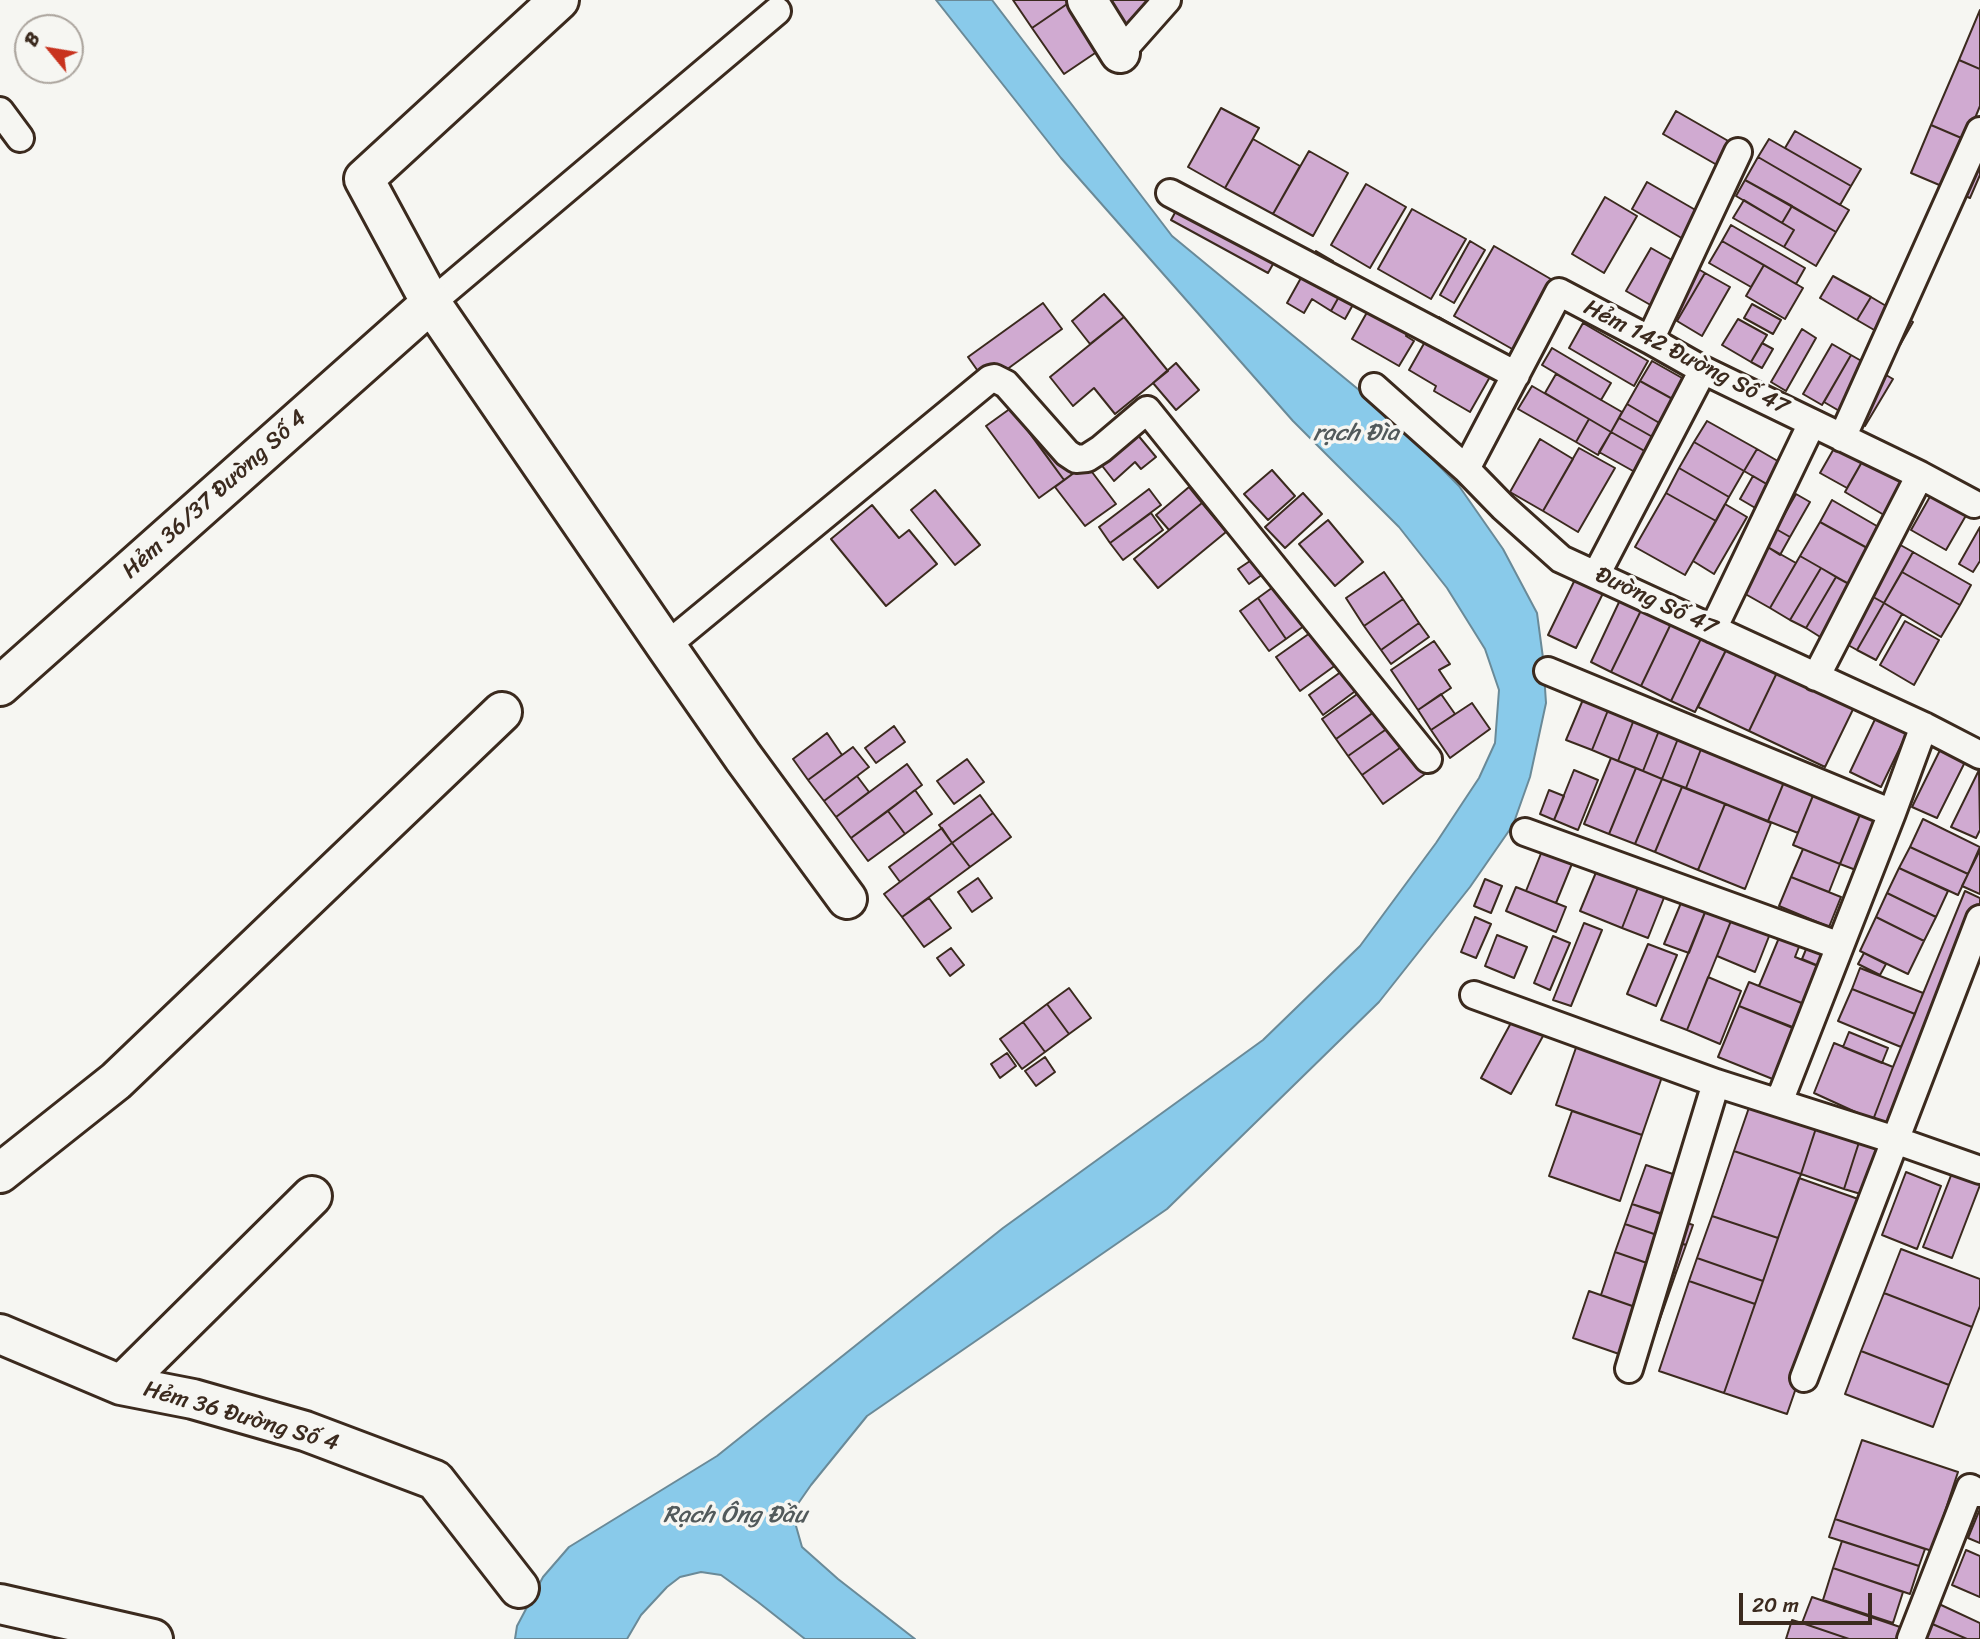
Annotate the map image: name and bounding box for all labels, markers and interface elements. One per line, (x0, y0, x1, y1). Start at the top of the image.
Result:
north arrow (14, 14, 84, 84)
text: B (15, 26, 49, 53)
street label: Hẻm 142 Đường Số 47 (1579, 294, 1793, 422)
street label: Hẻm 36/37 Đường Số 4 (117, 405, 313, 585)
water label: rạch Đìa (1313, 420, 1399, 448)
street label: Đường Số 47 (1591, 562, 1721, 642)
street label: Hẻm 36 Đường Số 4 (140, 1376, 342, 1458)
water label: Rạch Ông Đầu (663, 1502, 807, 1530)
scale bar (1742, 1580, 1875, 1624)
text: 20 m (1752, 1586, 1799, 1624)

